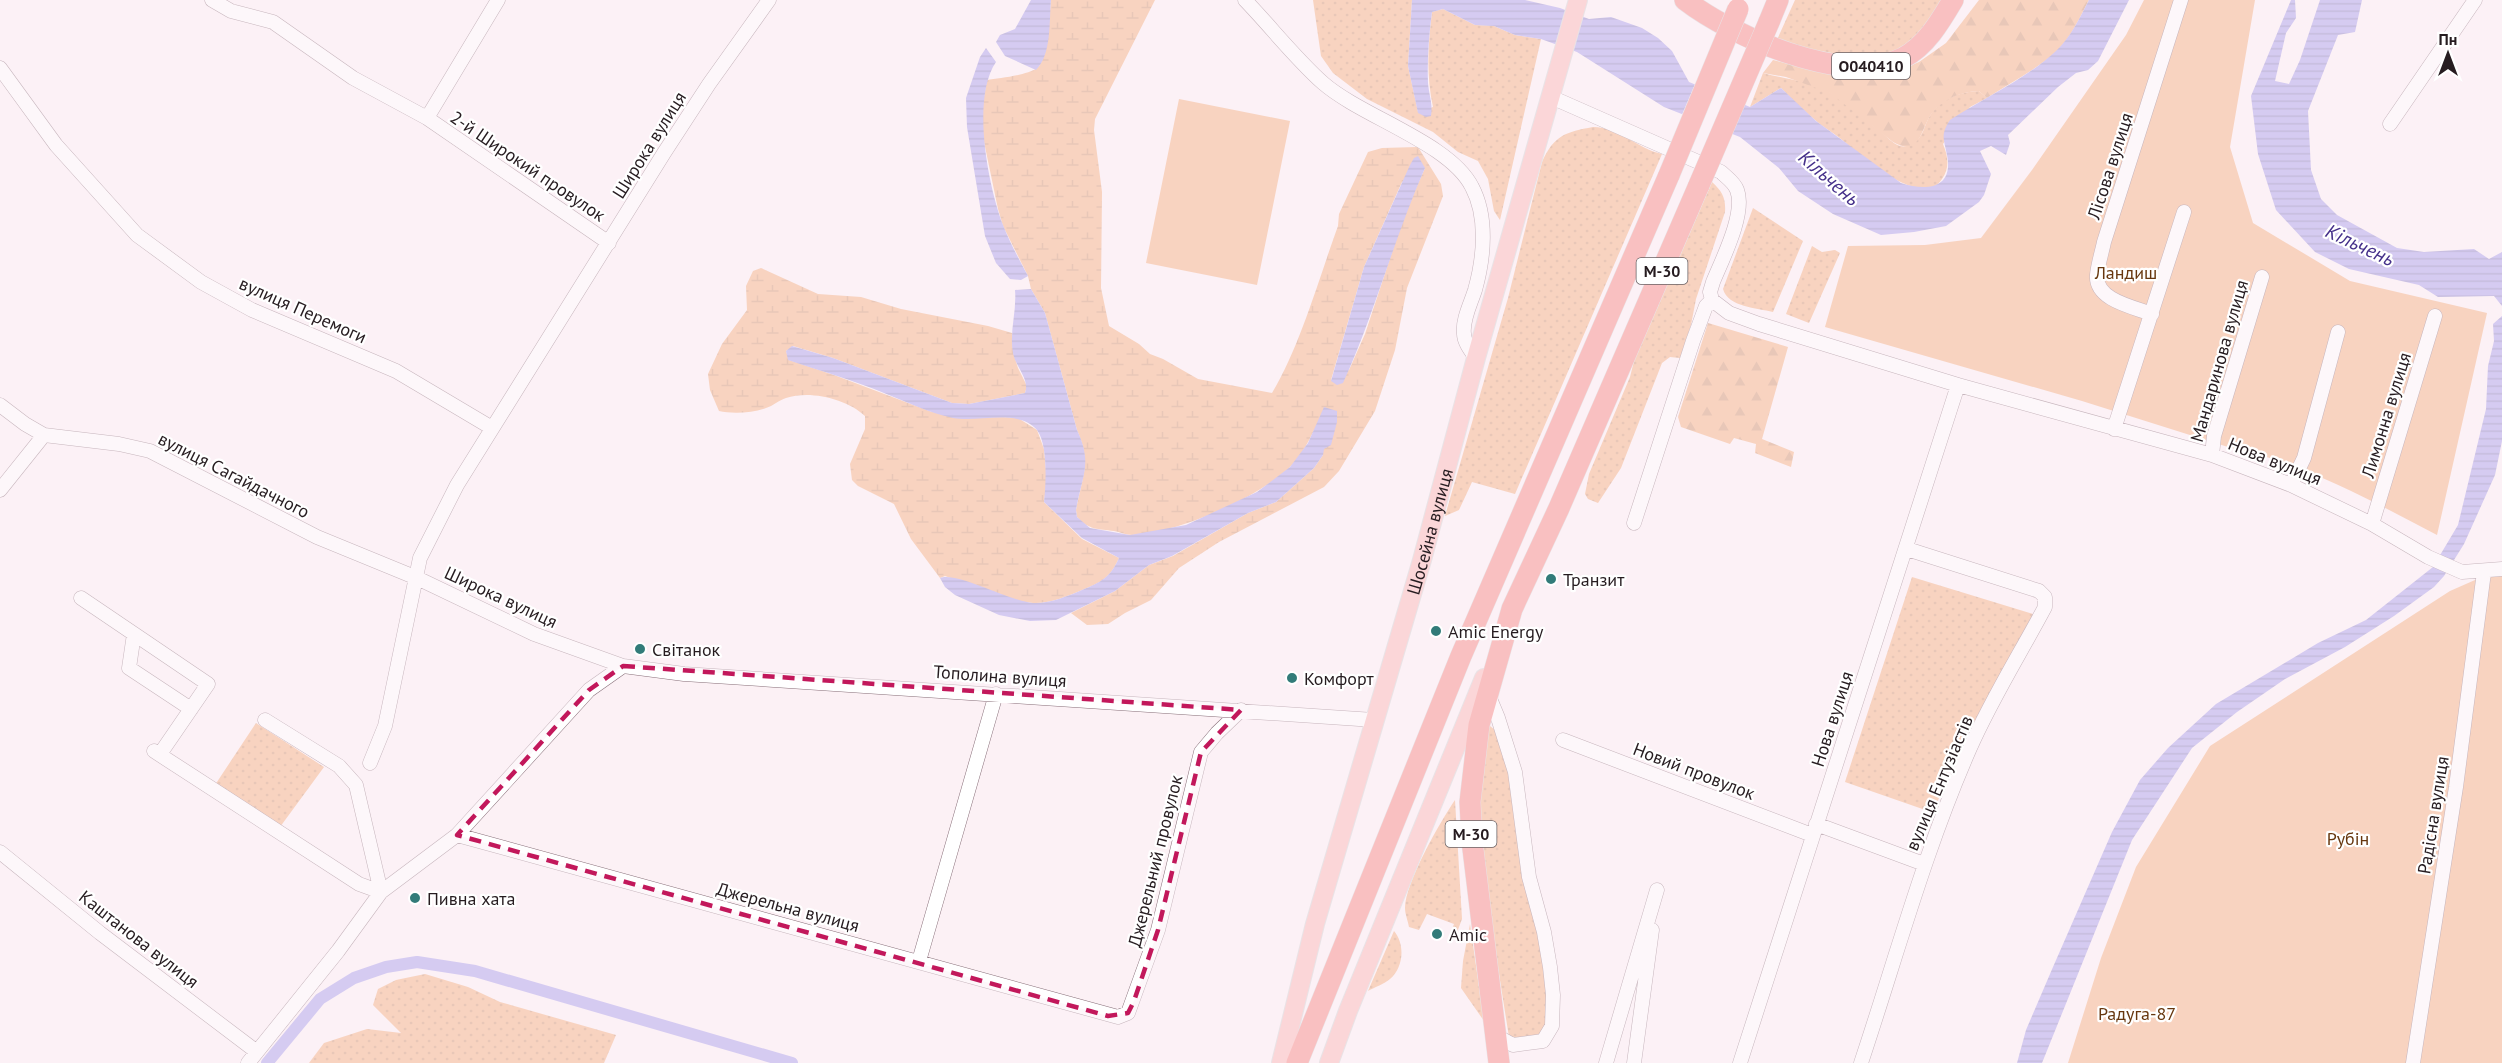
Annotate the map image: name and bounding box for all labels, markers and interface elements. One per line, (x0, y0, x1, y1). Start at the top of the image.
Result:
north arrow (2418, 24, 2478, 84)
text: Пн (2439, 29, 2457, 49)
road number: О040410 (1832, 53, 1910, 79)
street label: Широка вулиця (607, 87, 691, 203)
street label: 2-й Широкий провулок (446, 105, 610, 227)
street label: Лісова вулиця (2082, 110, 2138, 223)
water label: Кільчень (1793, 144, 1865, 212)
water label: Кільчень (2321, 218, 2399, 272)
road number: М-30 (1636, 258, 1688, 284)
park label: Ландиш (2094, 261, 2157, 284)
street label: вулиця Перемоги (236, 272, 370, 348)
street label: Мандаринова вулиця (2185, 277, 2253, 445)
street label: Лимонна вулиця (2356, 350, 2416, 481)
street label: вулиця Сагайдачного (155, 427, 313, 523)
street label: Нова вулиця (2225, 432, 2325, 490)
street label: Шосейна вулиця (1401, 466, 1458, 597)
street label: Широка вулиця (441, 561, 561, 633)
place label: Транзит (1563, 568, 1625, 591)
marker: Транзит (1544, 572, 1558, 586)
place label: Amic Energy (1448, 620, 1544, 643)
marker: Amic Energy (1429, 624, 1443, 638)
place label: Світанок (652, 638, 721, 661)
marker: Світанок (633, 642, 647, 656)
street label: Тополина вулиця (933, 660, 1067, 692)
place label: Комфорт (1304, 667, 1374, 690)
street label: Нова вулиця (1806, 668, 1858, 770)
marker: Комфорт (1285, 671, 1299, 685)
street label: вулиця Ентузіастів (1900, 712, 1978, 854)
street label: Новий провулок (1630, 737, 1759, 805)
street label: Радісна вулиця (2412, 754, 2454, 876)
street label: Джерельний провулок (1122, 772, 1188, 949)
road number: М-30 (1446, 821, 1496, 847)
park label: Рубін (2327, 827, 2369, 850)
street label: Джерельна вулиця (714, 877, 862, 937)
street label: Каштанова вулиця (74, 885, 204, 993)
place label: Пивна хата (427, 887, 515, 910)
marker: Пивна хата (408, 891, 422, 905)
place label: Amic (1449, 923, 1487, 946)
marker: Amic (1430, 927, 1444, 941)
park label: Радуга-87 (2098, 1002, 2176, 1025)

